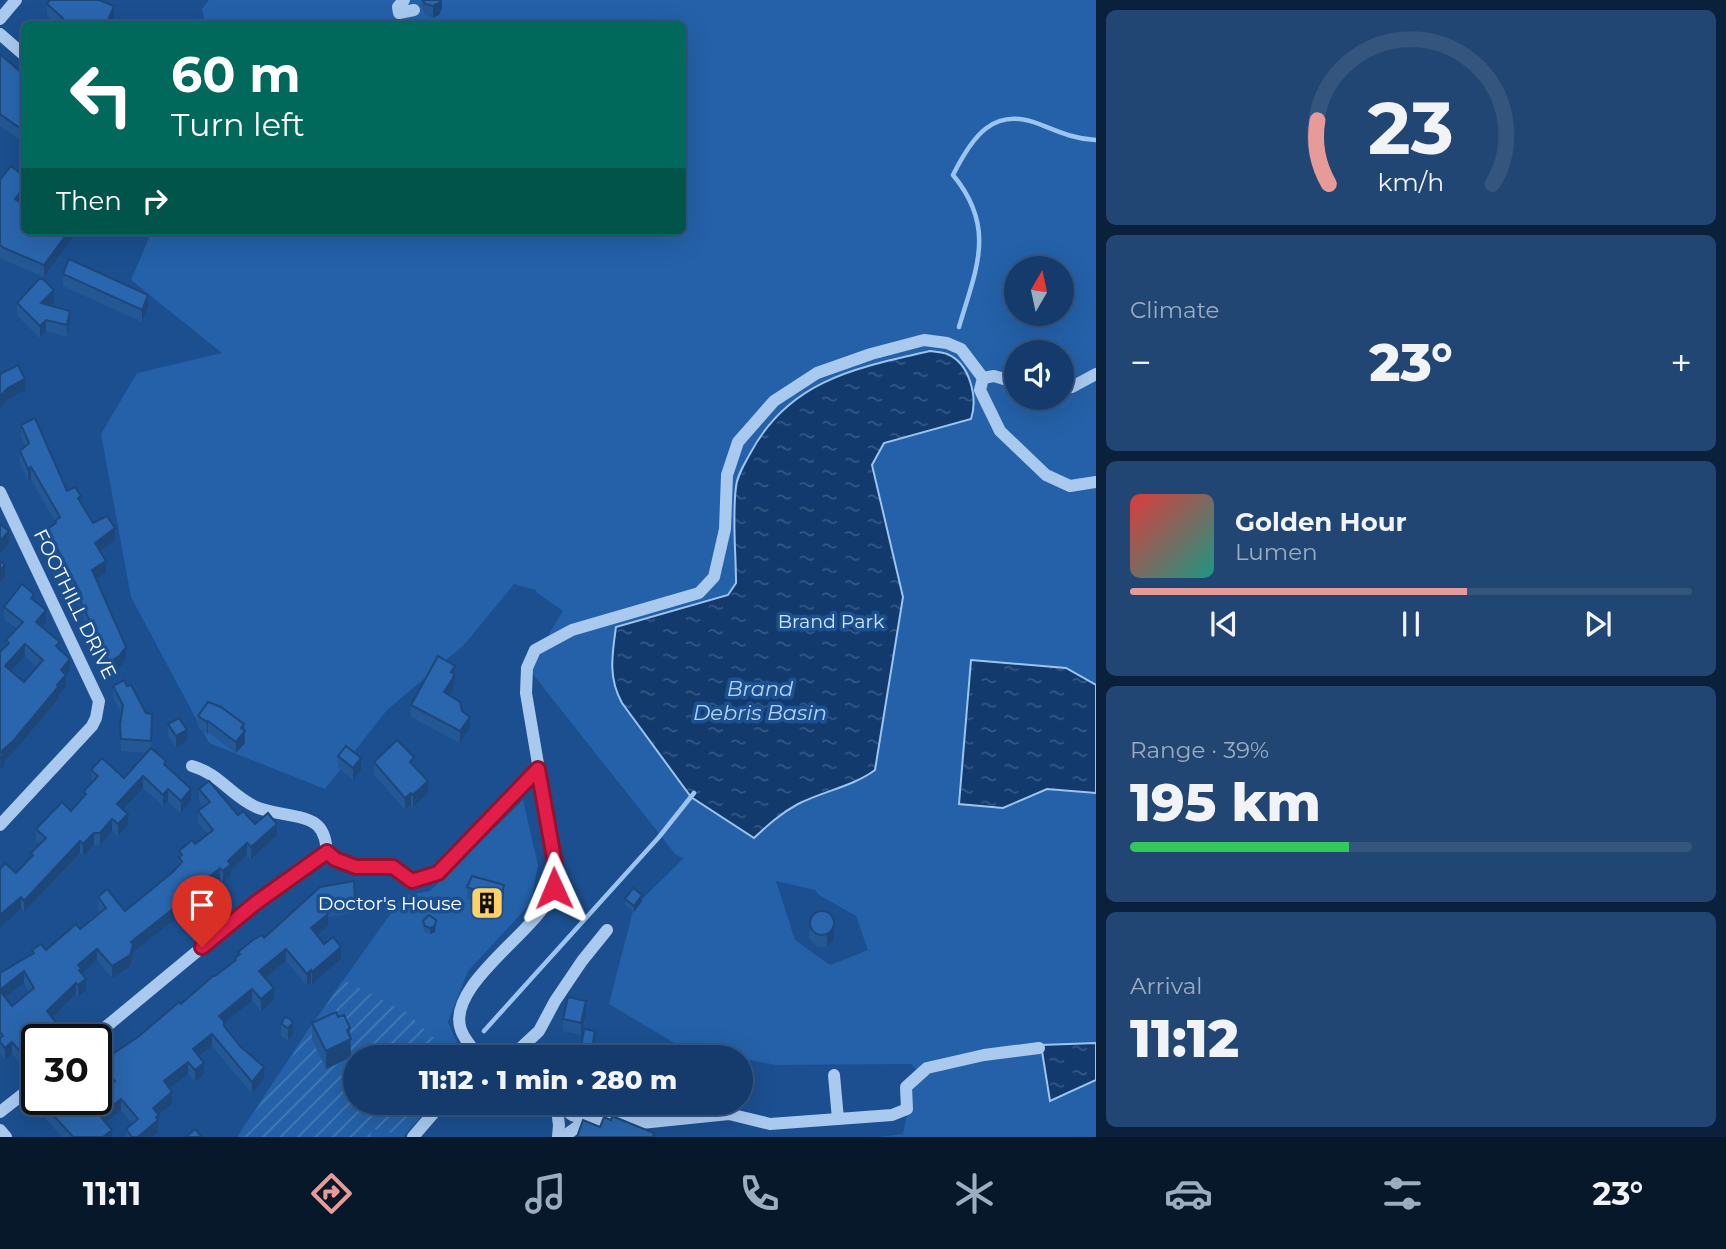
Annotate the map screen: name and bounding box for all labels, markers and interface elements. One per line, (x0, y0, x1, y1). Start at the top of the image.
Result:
text: 60 m (171, 45, 301, 104)
icon: left (56, 49, 147, 140)
text: 23 (1368, 84, 1454, 172)
text: Turn left (171, 105, 305, 144)
text: km/h (1378, 167, 1444, 197)
icon: right (136, 182, 174, 220)
text: Then (56, 185, 122, 217)
north arrow (1004, 256, 1074, 326)
map controls (1004, 256, 1074, 410)
text: Climate (1130, 296, 1219, 324)
text: 23° (1369, 331, 1453, 394)
text: − (1130, 339, 1152, 386)
text: + (1670, 339, 1692, 386)
button: sound (1004, 340, 1074, 410)
text: Golden Hour (1235, 506, 1407, 538)
street label: FOOTHILL DRIVE (29, 525, 121, 683)
text: Lumen (1235, 538, 1318, 566)
icon: previous (1205, 605, 1243, 643)
icon: pause (1392, 605, 1430, 643)
icon: next (1579, 605, 1617, 643)
park label: Brand Park (778, 610, 885, 633)
water label: Brand Debris Basin (693, 676, 827, 725)
text: Range · 39% (1130, 736, 1269, 764)
text: 195 km (1130, 771, 1321, 834)
position arrow (517, 851, 591, 925)
pin (172, 875, 232, 947)
building icon: Doctor's House (468, 884, 506, 922)
icon: arrive (183, 886, 221, 924)
place label: Doctor's House (318, 892, 462, 915)
text: Arrival (1130, 972, 1203, 1000)
text: 11:12 (1130, 1007, 1239, 1070)
speed limit sign: 30 (21, 1024, 112, 1115)
text: 11:12 · 1 min · 280 m (419, 1064, 677, 1096)
icon: directions (307, 1169, 356, 1218)
icon: music (521, 1169, 570, 1218)
icon: phone (735, 1169, 784, 1218)
icon: climate (950, 1169, 999, 1218)
icon: car (1164, 1169, 1213, 1218)
icon: filters (1378, 1169, 1427, 1218)
text: 11:11 (83, 1174, 141, 1213)
text: 23° (1593, 1174, 1643, 1213)

